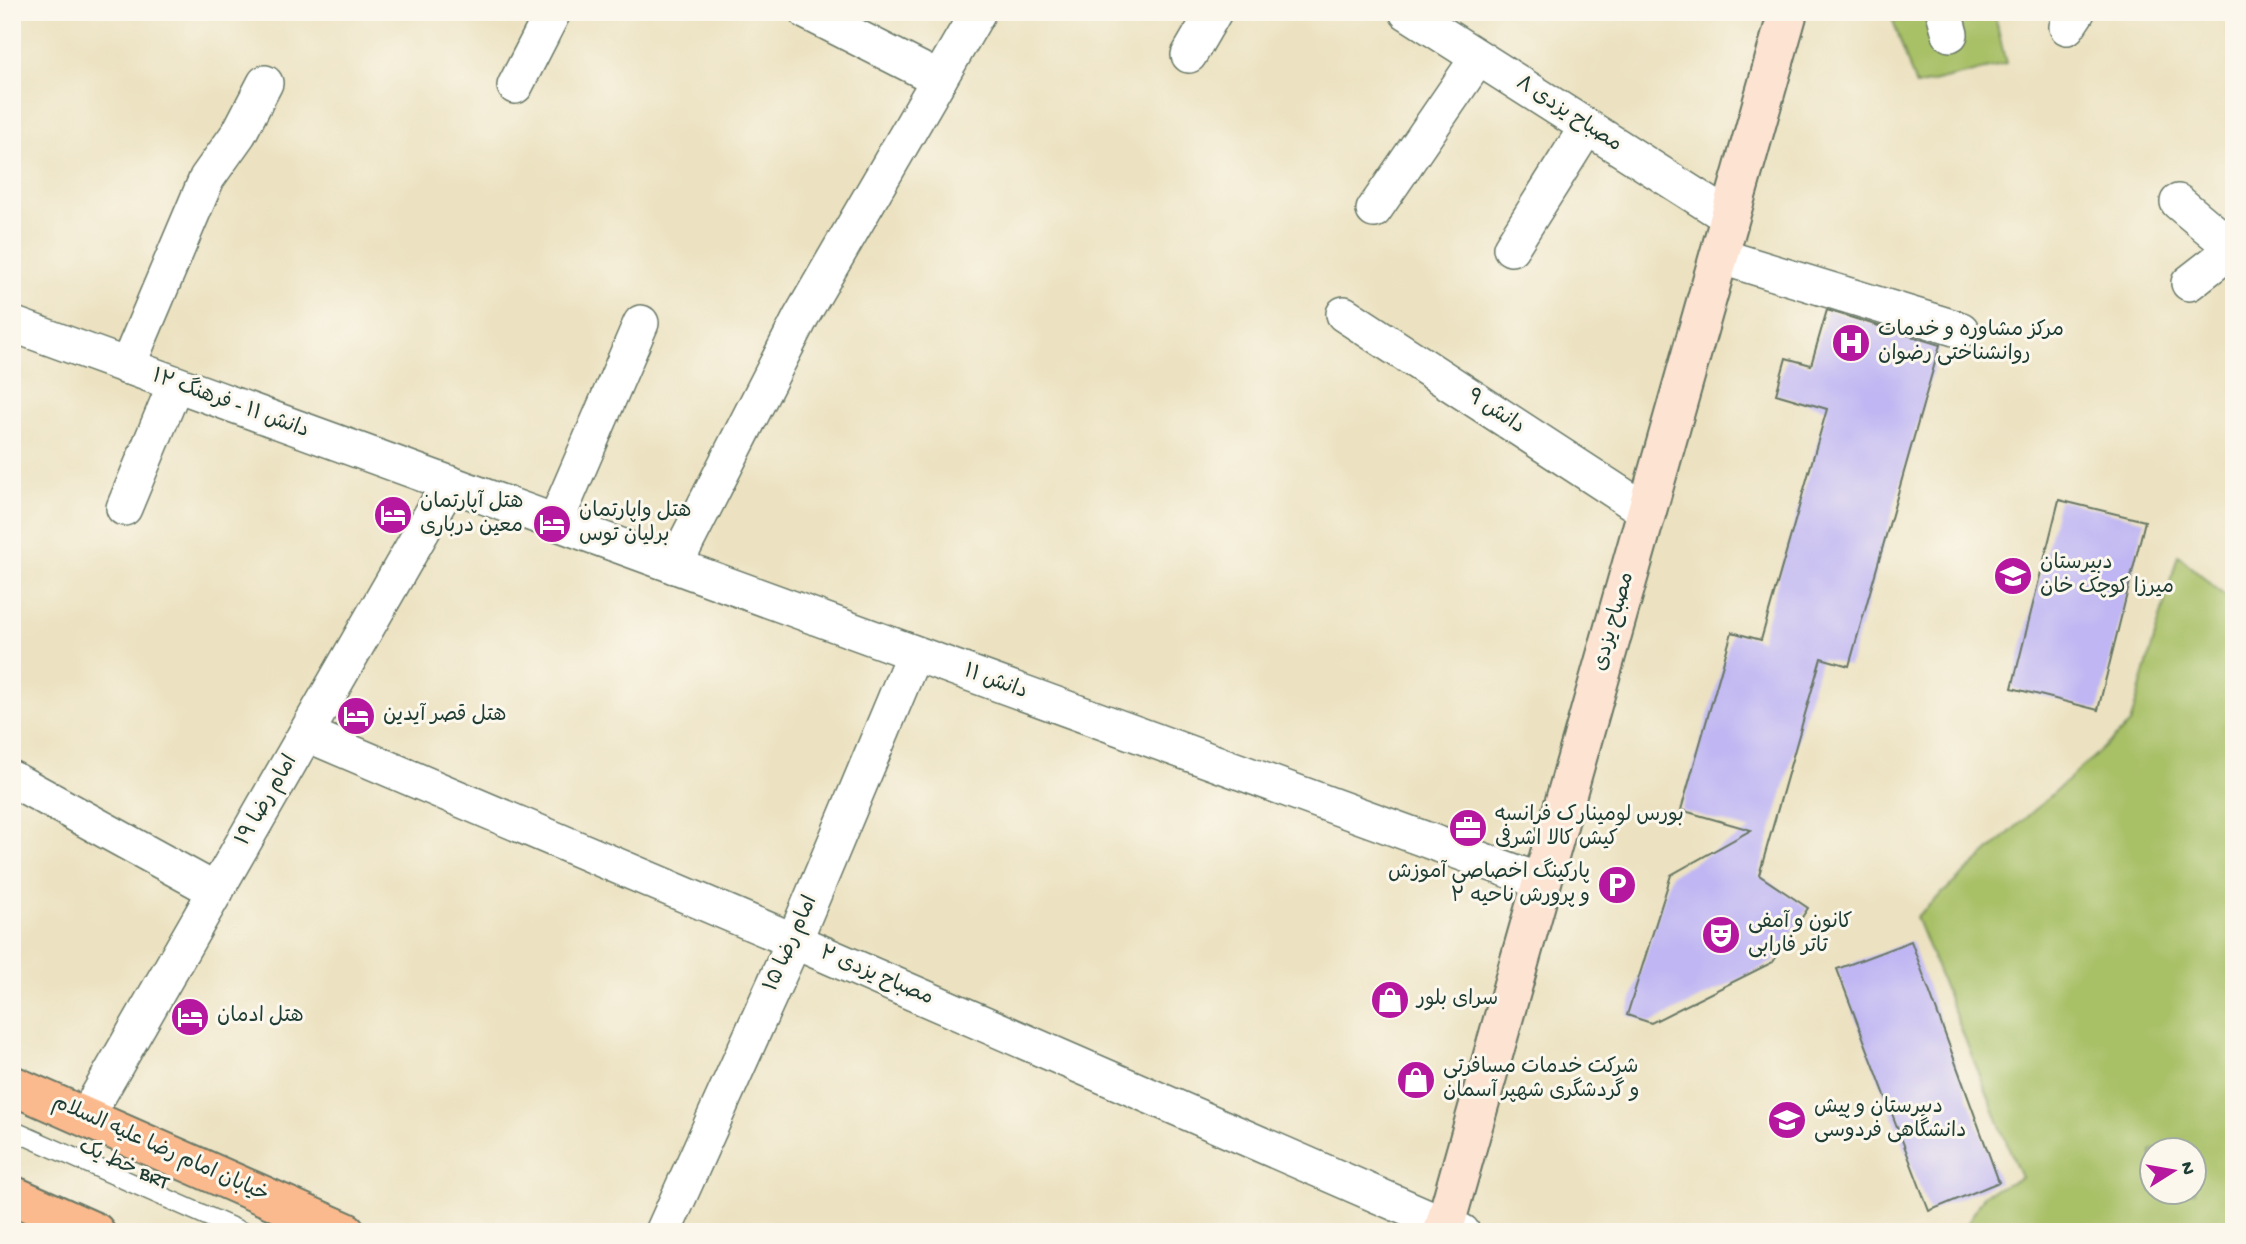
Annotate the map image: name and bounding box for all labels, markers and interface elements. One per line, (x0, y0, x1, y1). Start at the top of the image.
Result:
street label: مصباح یزدی ۸ (1510, 71, 1626, 159)
place label: مرکز مشاوره و خدمات روانشناختی رضوان (1878, 319, 2064, 368)
hospital icon: مرکز مشاوره و خدمات روانشناختی رضوان (1830, 322, 1872, 364)
street label: دانش ۱۱ - فرهنگ ۱۲ (148, 362, 313, 445)
street label: دانش ۹ (1461, 385, 1529, 441)
place label: هتل آپارتمان معین درباری (420, 489, 523, 540)
hotel icon: هتل آپارتمان معین درباری (372, 494, 414, 536)
place label: هتل واپارتمان برلیان توس (579, 500, 692, 549)
hotel icon: هتل واپارتمان برلیان توس (531, 503, 573, 545)
place label: دبیرستان میرزا کوچک خان (2040, 552, 2174, 601)
school or university icon: دبیرستان میرزا کوچک خان (1992, 555, 2034, 597)
street label: مصباح یزدی (1589, 570, 1641, 674)
street label: دانش ۱۱ (960, 660, 1030, 706)
hotel icon: هتل قصر آیدین (335, 695, 377, 737)
place label: هتل قصر آیدین (383, 702, 506, 729)
street label: امام رضا ۱۹ (232, 751, 304, 851)
place label: بورس لومینارک فرانسه کیش کالا اشرفی (1495, 804, 1684, 853)
office icon: بورس لومینارک فرانسه کیش کالا اشرفی (1447, 807, 1489, 849)
place label: پارکینگ اخصاصی آموزش و پرورش ناحیه ۲ (1388, 858, 1590, 910)
parking icon: پارکینگ اخصاصی آموزش و پرورش ناحیه ۲ (1596, 864, 1638, 906)
street label: امام رضا ۱۵ (760, 892, 824, 996)
place label: کانون و آمفی تاتر فارابی (1748, 909, 1853, 960)
theatre icon: کانون و آمفی تاتر فارابی (1700, 914, 1742, 956)
street label: مصباح یزدی ۲ (815, 942, 937, 1012)
shop icon: سرای بلور (1369, 979, 1411, 1021)
place label: سرای بلور (1415, 988, 1498, 1013)
hotel icon: هتل ادمان (169, 996, 211, 1038)
place label: هتل ادمان (217, 1005, 304, 1030)
place label: شرکت خدمات مسافرتی و گردشگری شهپر آسمان (1443, 1056, 1639, 1105)
shop icon: شرکت خدمات مسافرتی و گردشگری شهپر آسمان (1395, 1059, 1437, 1101)
street label: خیابان امام رضا علیه السلام (48, 1091, 272, 1209)
place label: دبیرستان و پیش دانشگاهی فردوسی (1814, 1096, 1966, 1145)
school or university icon: دبیرستان و پیش دانشگاهی فردوسی (1766, 1099, 1808, 1141)
street label: خط یک BRT (74, 1135, 173, 1197)
north arrow (2138, 1136, 2208, 1206)
text: N (2174, 1160, 2199, 1177)

